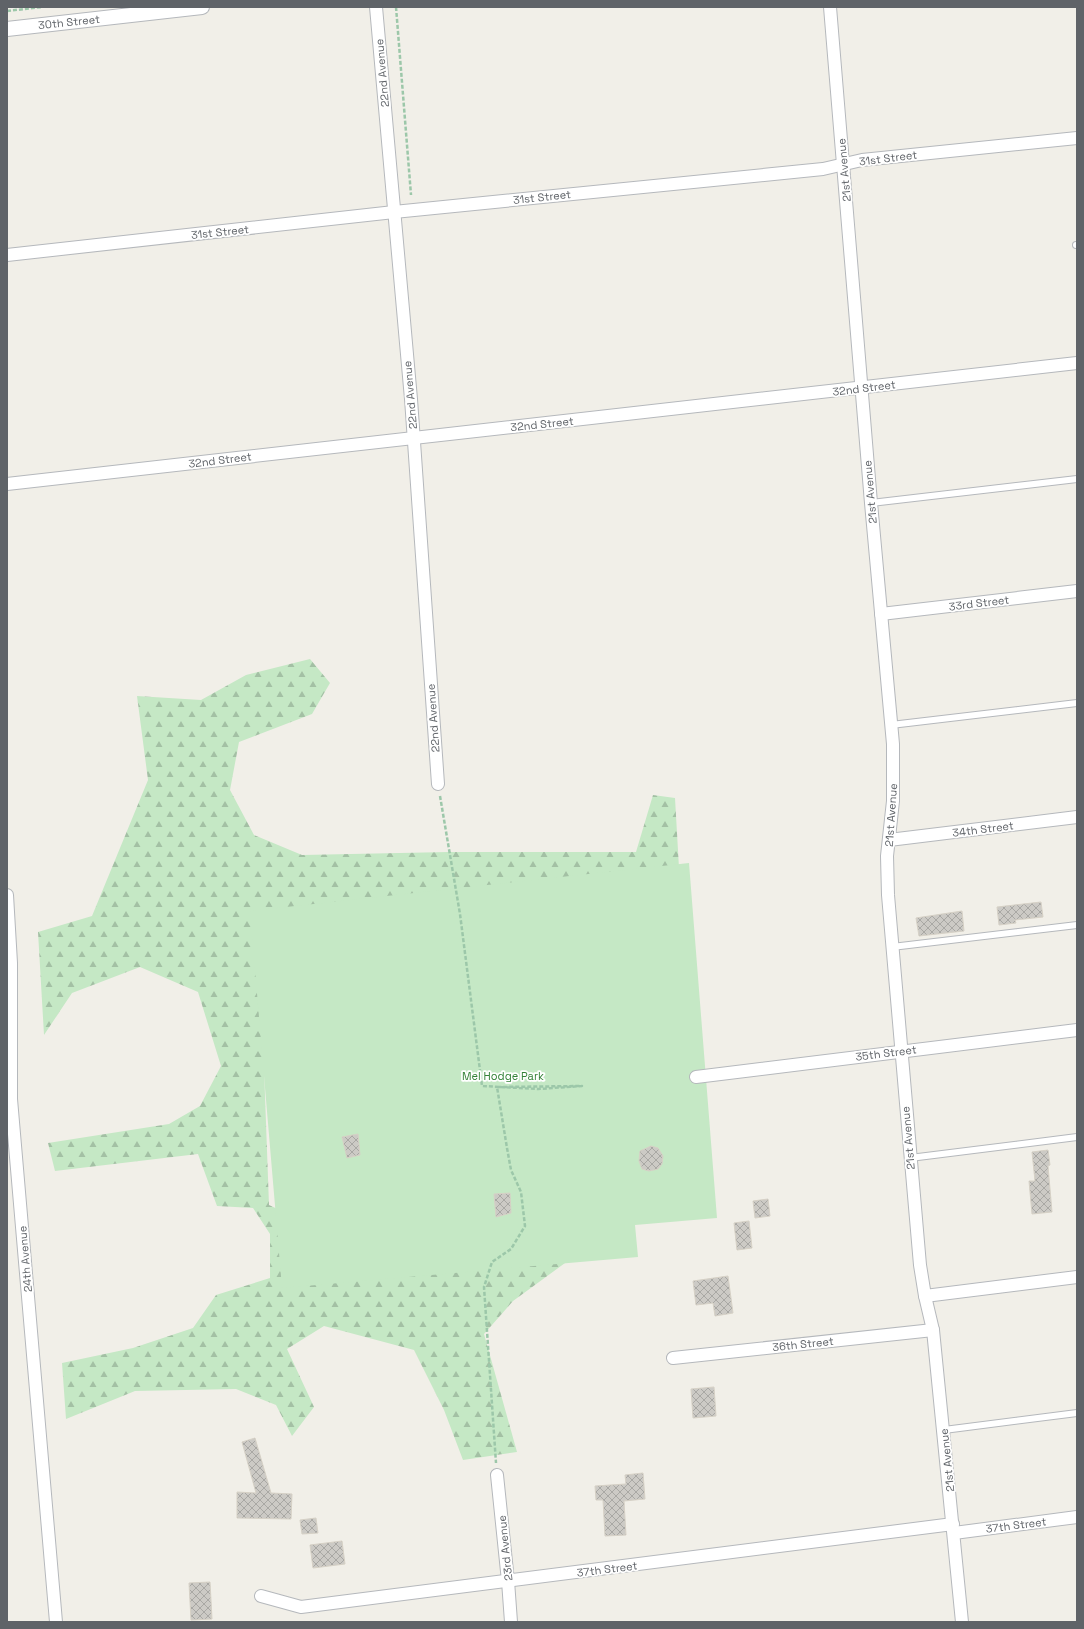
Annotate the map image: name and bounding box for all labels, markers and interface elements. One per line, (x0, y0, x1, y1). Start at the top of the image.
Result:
street label: 30th Street (37, 12, 101, 32)
street label: 22nd Avenue (372, 38, 392, 108)
street label: 21st Avenue (834, 138, 854, 202)
street label: 31st Street (858, 148, 918, 168)
street label: 31st Street (512, 187, 572, 207)
street label: 31st Street (190, 222, 250, 242)
street label: 22nd Avenue (400, 360, 420, 430)
street label: 32nd Street (832, 377, 896, 399)
street label: 32nd Street (510, 414, 574, 434)
street label: 32nd Street (188, 449, 252, 471)
street label: 21st Avenue (860, 460, 880, 524)
street label: 33rd Street (948, 592, 1010, 614)
street label: 22nd Avenue (424, 683, 442, 753)
street label: 21st Avenue (882, 783, 900, 847)
street label: 34th Street (951, 818, 1015, 840)
street label: 35th Street (855, 1042, 917, 1064)
park label: Mel Hodge Park (462, 1069, 544, 1083)
street label: 21st Avenue (898, 1106, 918, 1170)
street label: 24th Avenue (15, 1225, 35, 1293)
street label: 36th Street (772, 1334, 834, 1354)
street label: 21st Avenue (937, 1428, 957, 1492)
street label: 37th Street (985, 1514, 1047, 1536)
street label: 23rd Avenue (495, 1515, 515, 1581)
street label: 37th Street (576, 1558, 638, 1580)

